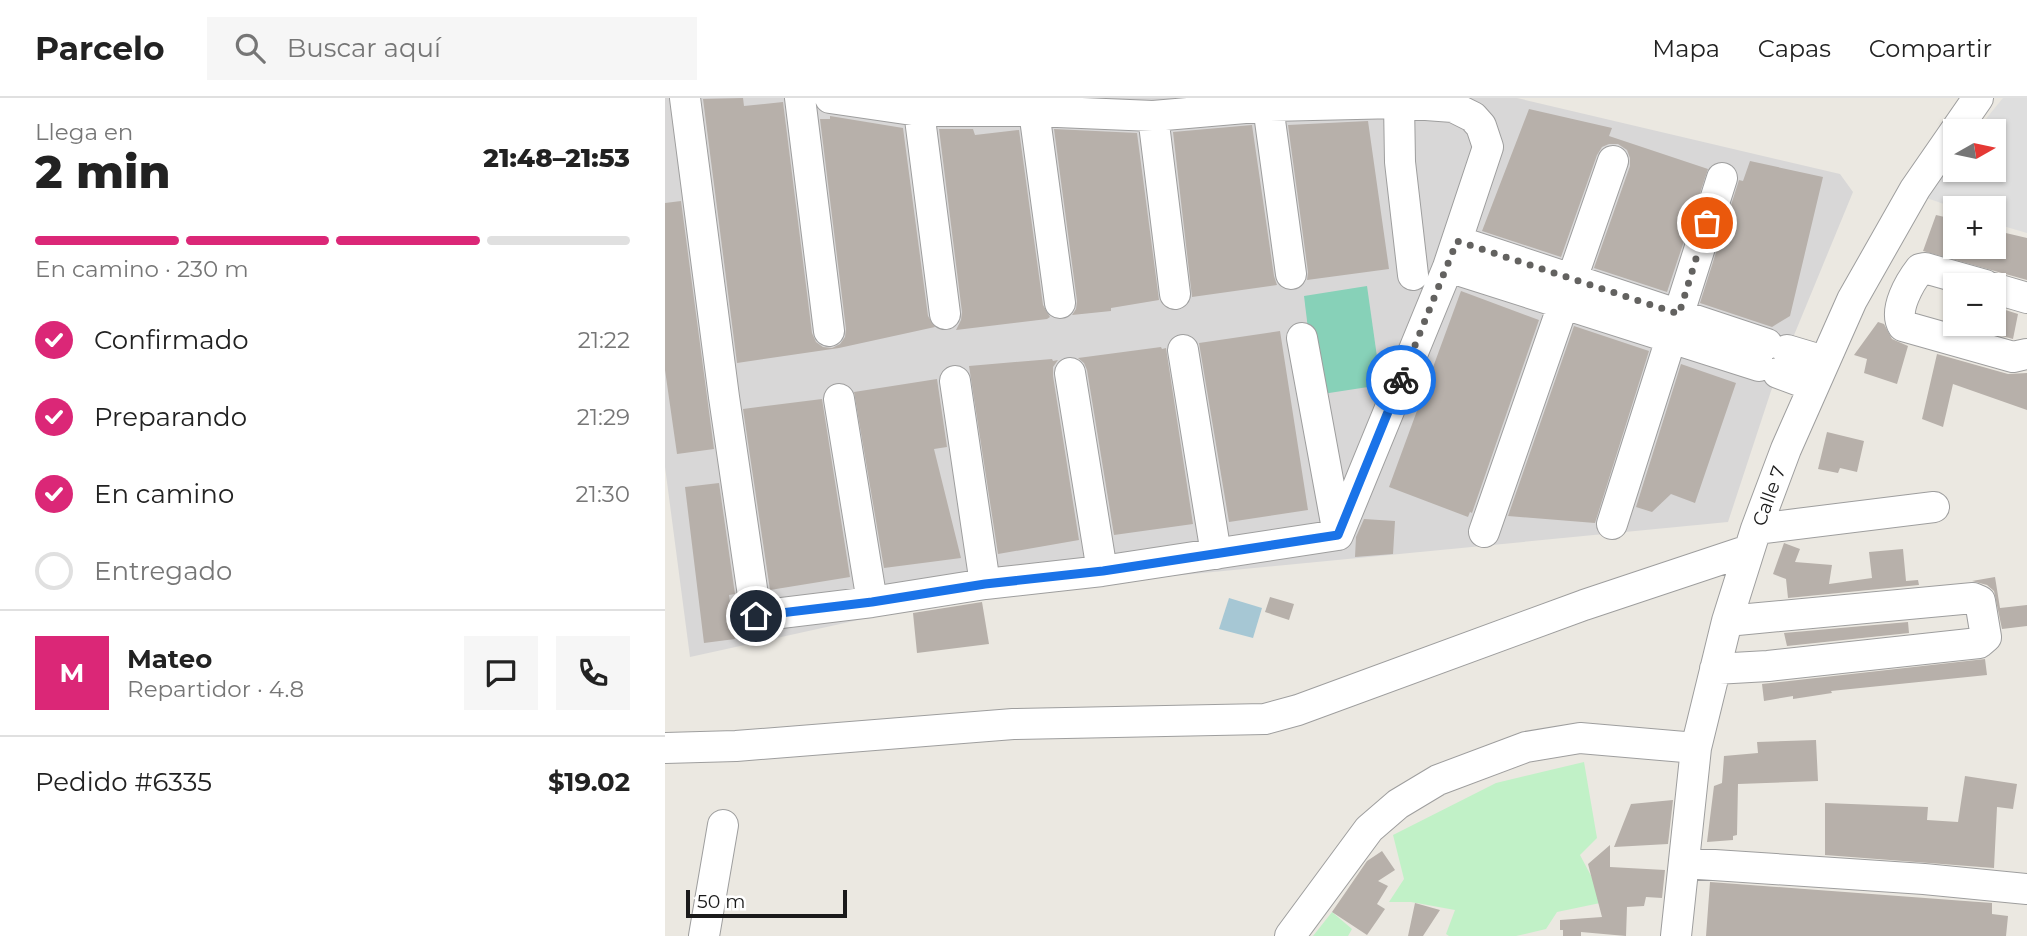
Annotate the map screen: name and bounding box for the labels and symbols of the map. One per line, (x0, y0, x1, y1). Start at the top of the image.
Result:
north arrow (1943, 119, 2005, 182)
pin (1677, 193, 1737, 253)
courier (1366, 345, 1436, 415)
street label: Calle 7 (1748, 463, 1790, 529)
pin (726, 586, 786, 646)
scale bar (686, 887, 847, 919)

